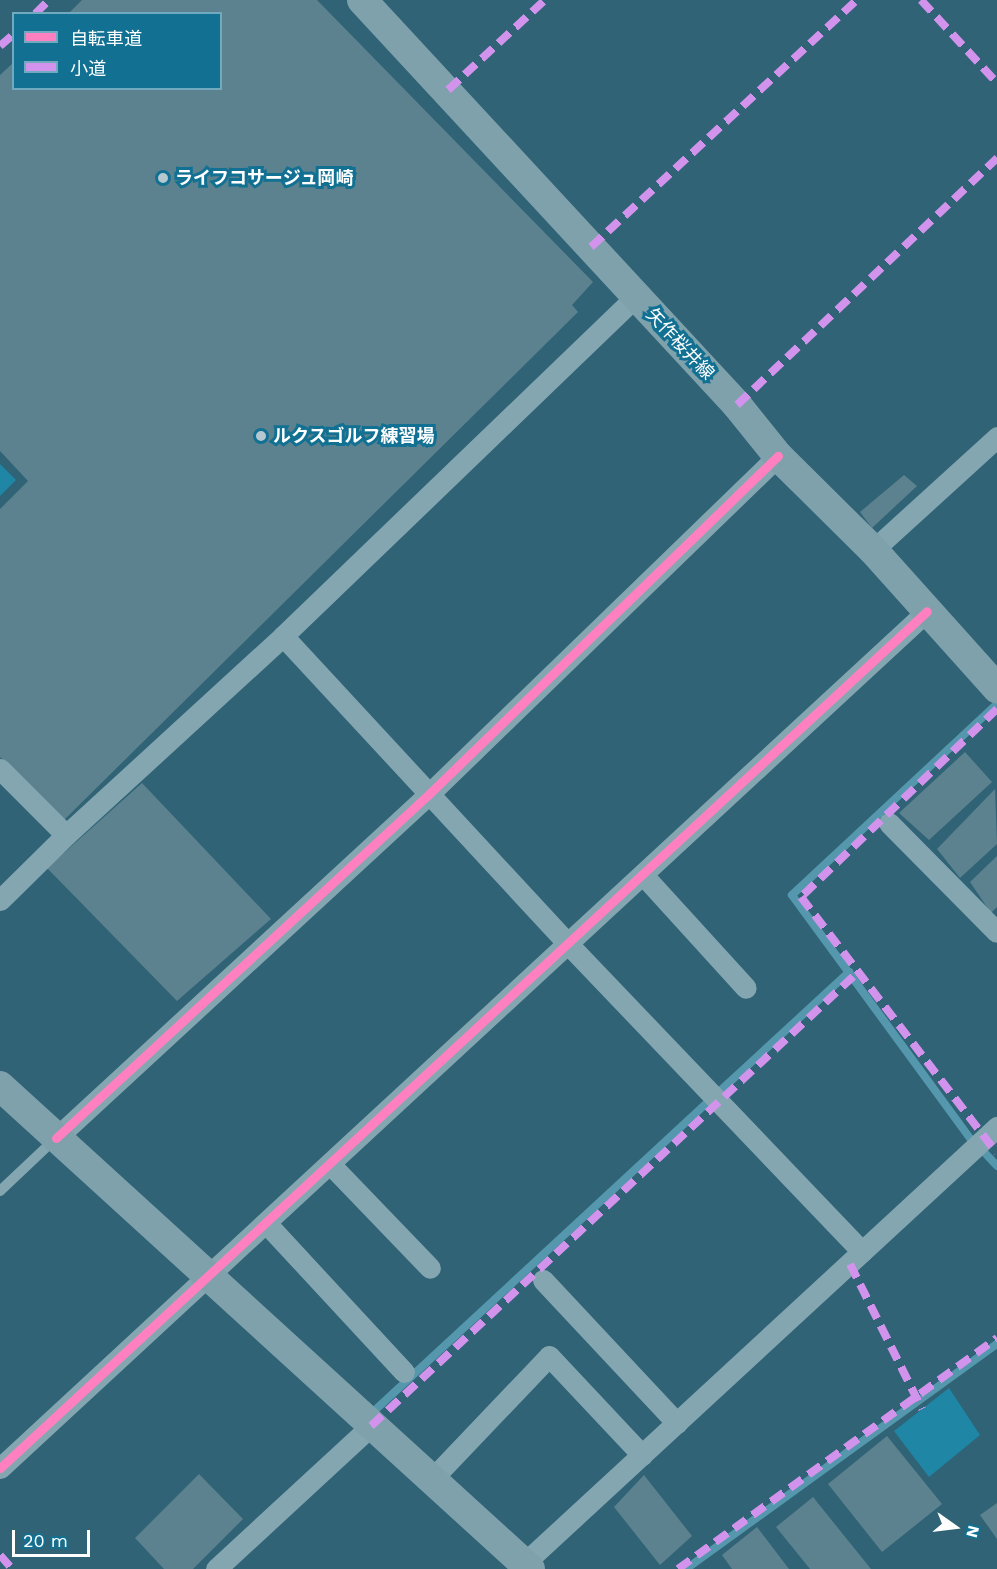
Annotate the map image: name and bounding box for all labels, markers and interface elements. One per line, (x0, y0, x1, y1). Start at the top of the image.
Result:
legend (12, 12, 222, 90)
text: 自転車道 (70, 28, 142, 49)
text: 小道 (70, 58, 106, 79)
place label: ライフコサージュ岡崎 (175, 167, 355, 189)
marker: ライフコサージュ岡崎 (156, 171, 170, 185)
street label: 矢作桜井線 (641, 304, 719, 384)
place label: ルクスゴルフ練習場 (273, 425, 435, 447)
marker: ルクスゴルフ練習場 (254, 429, 268, 443)
north arrow (925, 1497, 985, 1557)
scale bar (15, 1518, 93, 1556)
text: N (962, 1523, 984, 1540)
text: 20 m (23, 1530, 68, 1551)

